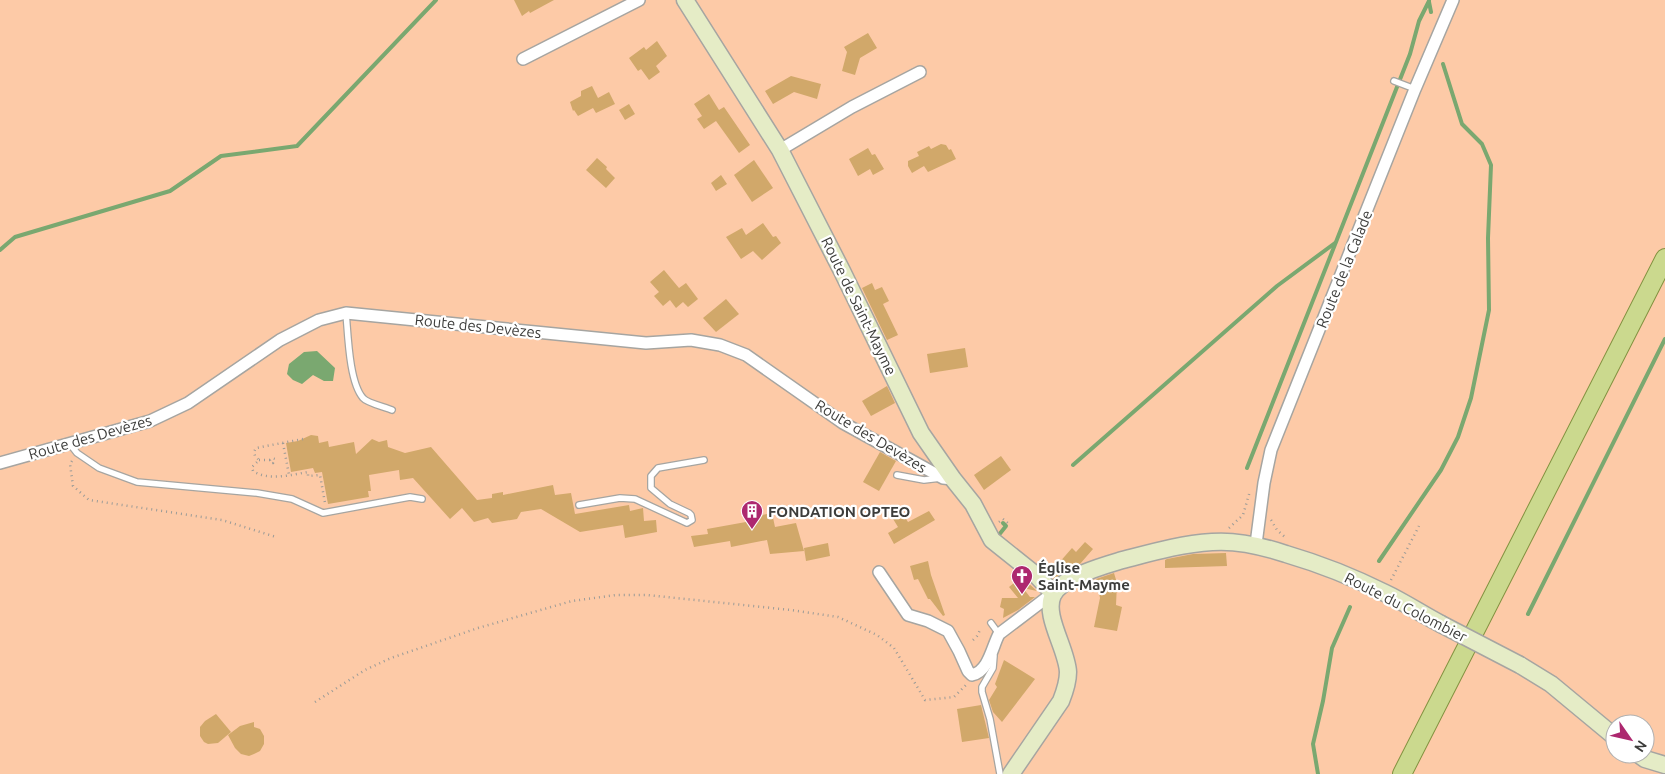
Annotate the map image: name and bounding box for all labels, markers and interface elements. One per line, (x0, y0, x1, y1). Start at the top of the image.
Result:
street label: Route de la Calade (1313, 208, 1375, 330)
street label: Route de Saint-Mayme (818, 234, 900, 378)
street label: Route des Devèzes (414, 311, 542, 341)
street label: Route des Devèzes (812, 396, 930, 476)
street label: Route des Devèzes (27, 411, 153, 463)
building icon: FONDATION OPTEO (740, 499, 764, 530)
place label: FONDATION OPTEO (768, 503, 911, 520)
place label: Église Saint-Mayme (1038, 559, 1130, 593)
church icon: Église Saint-Mayme (1010, 564, 1034, 595)
street label: Route du Colombier (1342, 569, 1470, 645)
north arrow (1605, 714, 1655, 764)
text: N (1631, 737, 1650, 755)

